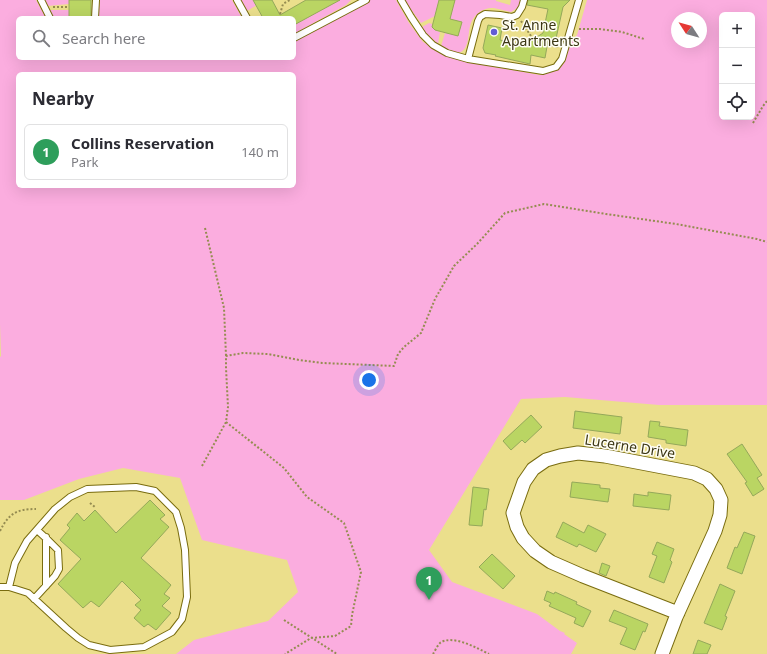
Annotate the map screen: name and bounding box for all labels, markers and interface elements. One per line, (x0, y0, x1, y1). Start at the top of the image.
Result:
north arrow (671, 12, 707, 48)
map controls (719, 12, 755, 120)
button: + (719, 12, 755, 48)
place label: St. Anne Apartments (502, 15, 580, 50)
search box (16, 16, 296, 60)
icon: search (30, 27, 52, 49)
marker: St. Anne Apartments (489, 27, 499, 37)
text: Search here (62, 28, 145, 48)
button: − (719, 48, 755, 84)
button: locate (719, 84, 755, 120)
text: Nearby (32, 87, 94, 110)
text: Collins Reservation (71, 133, 214, 153)
text: 1 (42, 143, 50, 161)
text: 140 m (241, 143, 279, 161)
text: Park (71, 153, 98, 171)
your location (359, 370, 379, 390)
street label: Lucerne Drive (583, 429, 677, 463)
pin: 1 (416, 567, 442, 600)

